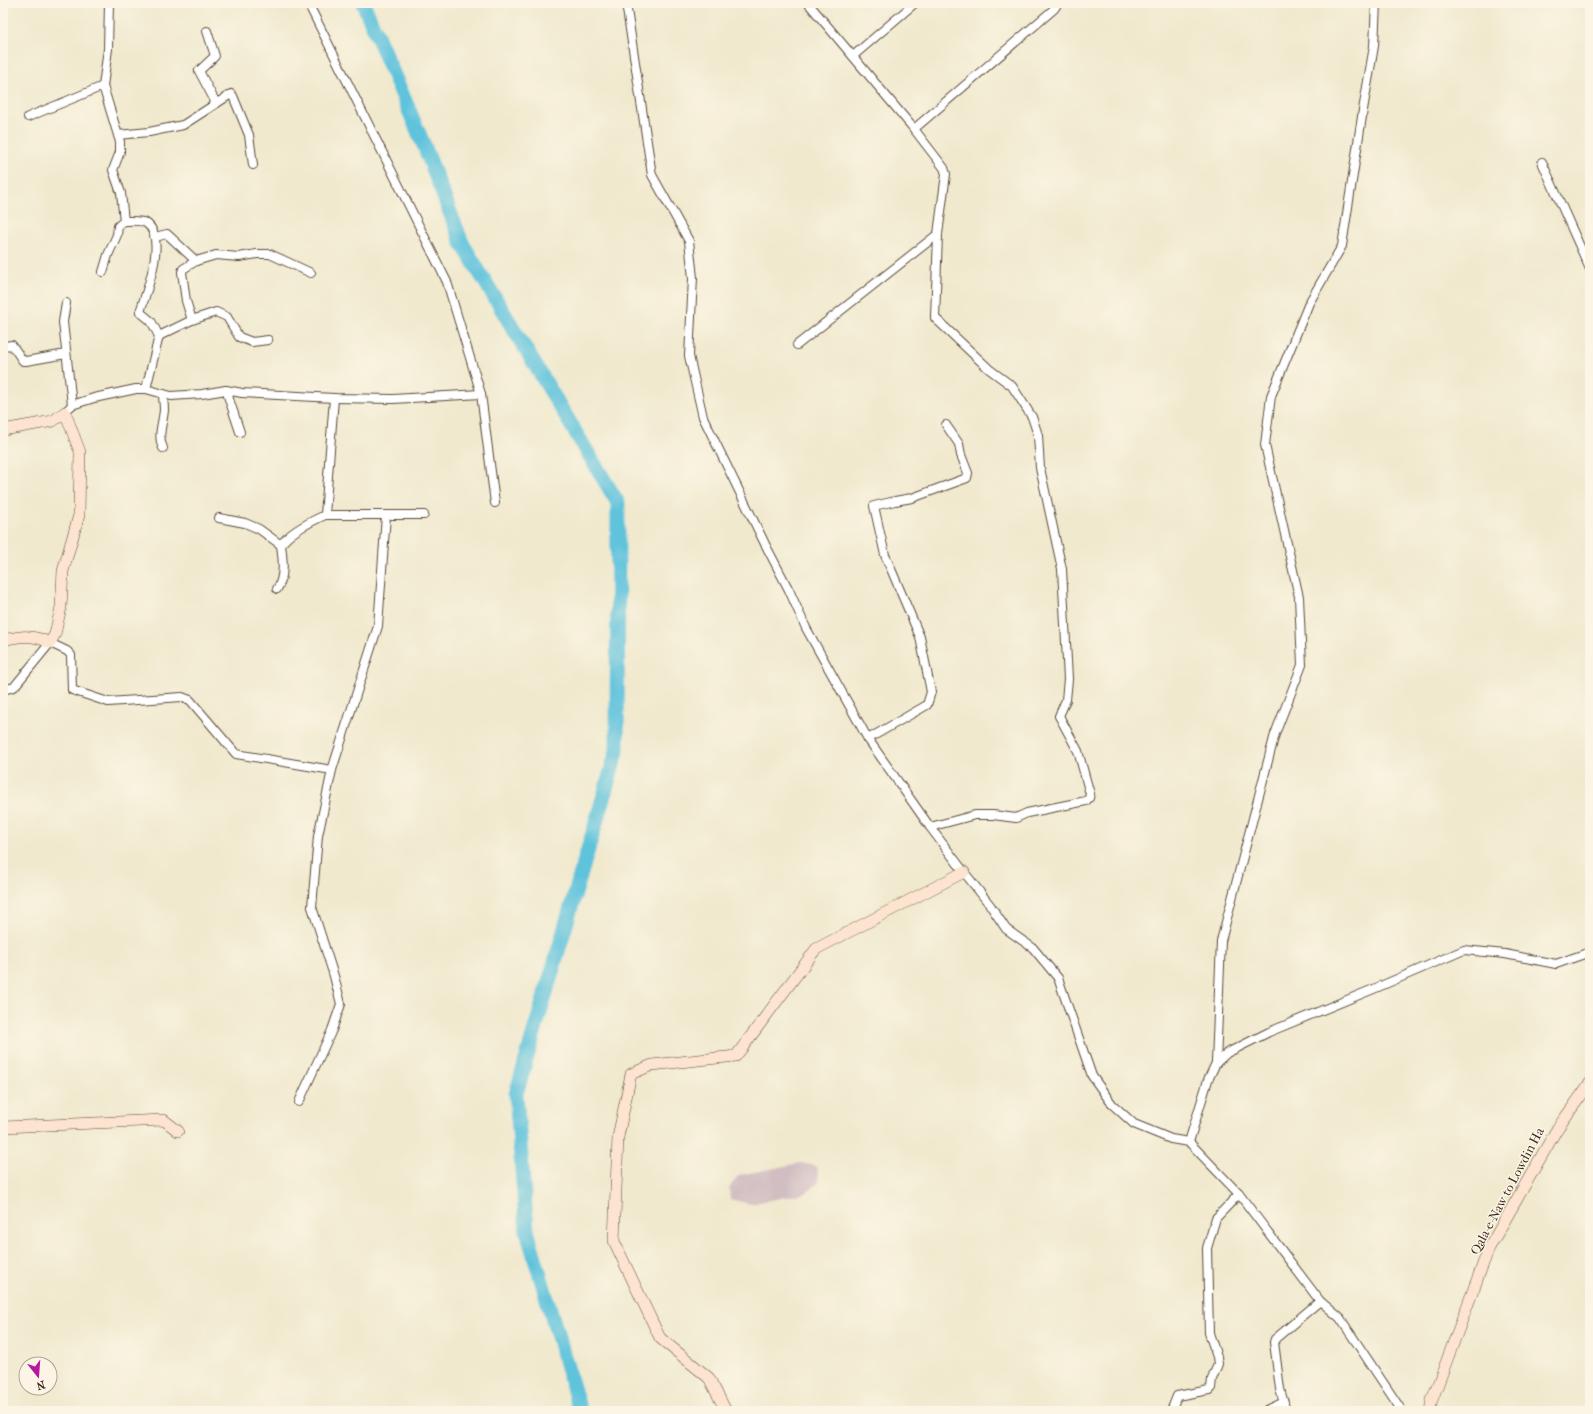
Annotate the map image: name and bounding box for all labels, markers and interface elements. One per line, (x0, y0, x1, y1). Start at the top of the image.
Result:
street label: Qala-e-Naw to Lowdin Ha (1467, 1124, 1547, 1257)
north arrow (18, 1356, 58, 1396)
text: N (34, 1378, 47, 1393)

